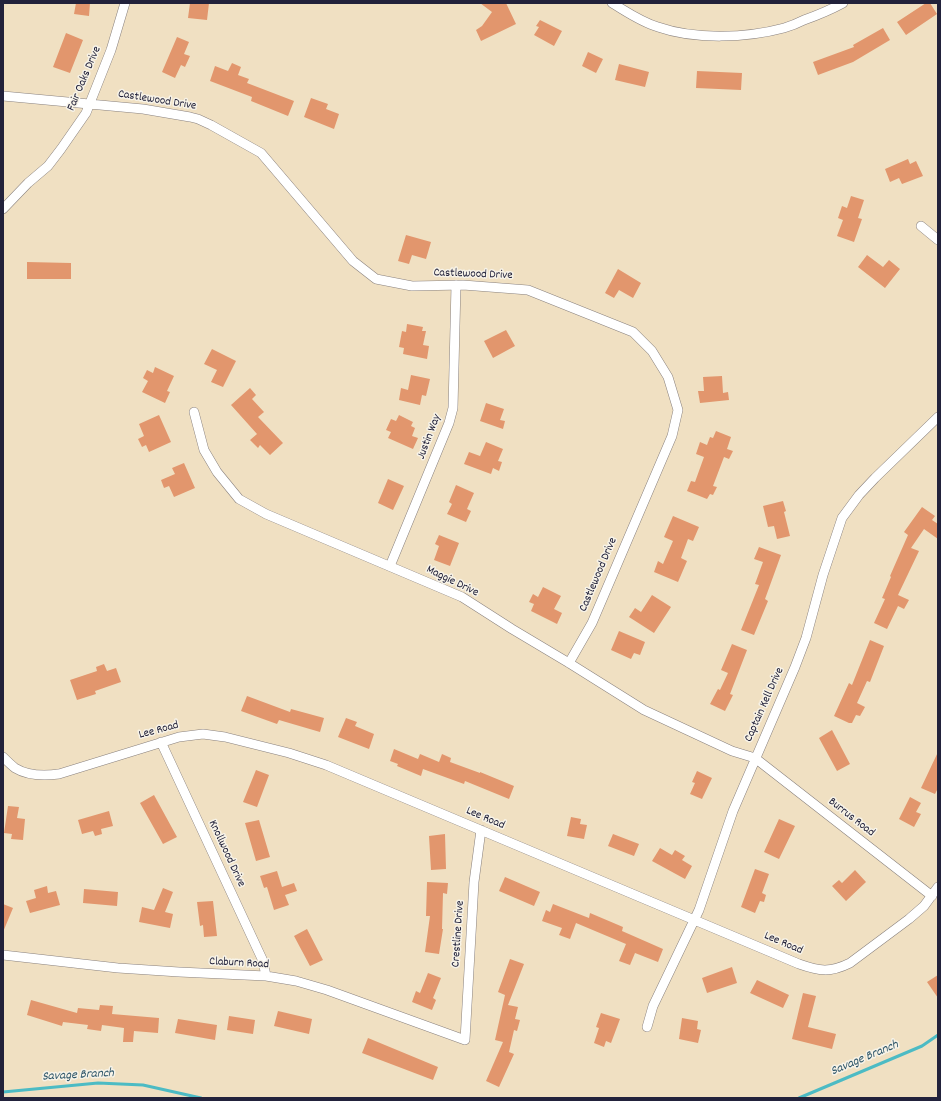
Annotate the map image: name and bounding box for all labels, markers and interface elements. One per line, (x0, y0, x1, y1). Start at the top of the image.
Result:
street label: Fair Oaks Drive (65, 45, 105, 113)
street label: Castlewood Drive (117, 88, 197, 114)
street label: Castlewood Drive (433, 266, 513, 284)
street label: Justin Way (415, 413, 445, 461)
street label: Castlewood Drive (577, 536, 621, 614)
street label: Maggie Drive (423, 563, 481, 601)
street label: Captain Kell Drive (742, 666, 788, 744)
street label: Lee Road (138, 719, 180, 743)
street label: Burrus Road (825, 795, 877, 841)
street label: Lee Road (463, 804, 507, 834)
street label: Knollwood Drive (204, 818, 248, 890)
street label: Crestline Drive (449, 900, 469, 968)
street label: Lee Road (761, 929, 805, 959)
street label: Claburn Road (209, 955, 269, 973)
water label: Savage Branch (829, 1038, 901, 1080)
water label: Savage Branch (42, 1066, 114, 1086)

